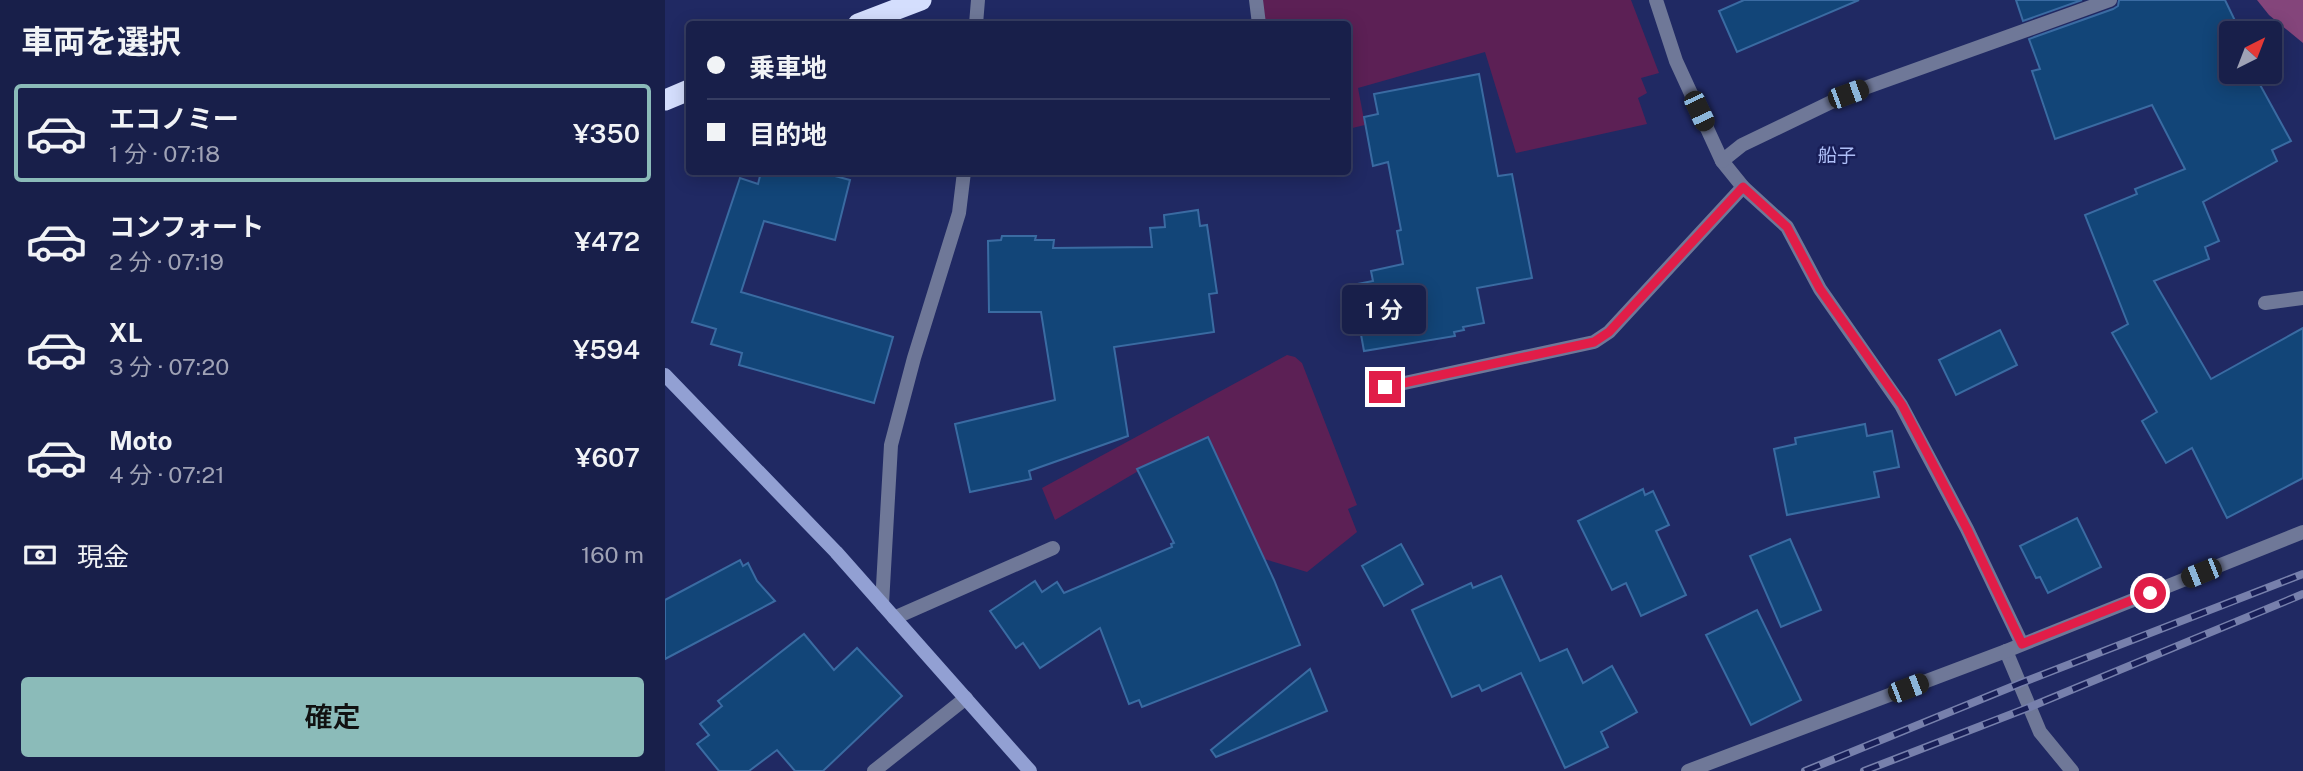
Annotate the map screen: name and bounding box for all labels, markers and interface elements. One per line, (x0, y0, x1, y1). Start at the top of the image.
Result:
north arrow (2219, 21, 2282, 84)
map controls (2219, 21, 2282, 84)
text: 車両を選択 (21, 23, 181, 60)
text: 乗車地 (749, 52, 827, 83)
car (1825, 77, 1872, 111)
car (1681, 88, 1718, 134)
icon: car (25, 102, 88, 165)
text: エコノミー (109, 103, 239, 134)
text: ¥350 (573, 118, 640, 149)
text: 目的地 (749, 119, 827, 150)
text: 1 分 · 07:18 (109, 140, 220, 167)
district label: 船子 (1818, 144, 1856, 166)
icon: car (25, 210, 88, 273)
text: コンフォート (109, 211, 264, 242)
text: ¥472 (575, 226, 640, 257)
text: 2 分 · 07:19 (109, 248, 224, 275)
callout: 1 分 (1343, 286, 1427, 334)
text: 1 分 (1365, 296, 1403, 323)
text: XL (109, 317, 143, 348)
icon: car (25, 318, 88, 381)
text: ¥594 (573, 334, 640, 365)
text: 3 分 · 07:20 (109, 353, 229, 380)
route end (1369, 371, 1401, 403)
text: Moto (109, 425, 172, 456)
icon: car (25, 426, 88, 489)
text: ¥607 (575, 442, 640, 473)
text: 4 分 · 07:21 (109, 461, 225, 488)
icon: cash (21, 536, 59, 574)
text: 現金 (77, 541, 129, 572)
text: 160 m (581, 541, 644, 568)
car (2178, 555, 2225, 591)
route start (2134, 577, 2166, 609)
car (1885, 671, 1932, 705)
button: 確定 (21, 677, 644, 757)

